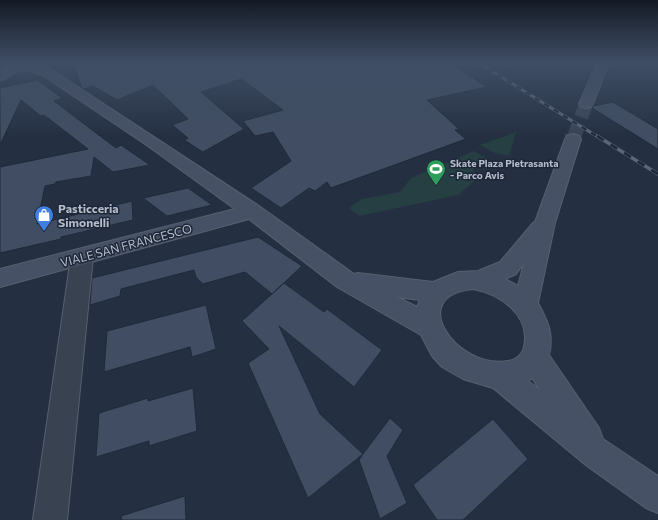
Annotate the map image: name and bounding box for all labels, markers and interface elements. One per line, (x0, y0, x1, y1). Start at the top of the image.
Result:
place label: Skate Plaza Pietrasanta - Parco Avis (450, 157, 558, 181)
sports icon: Skate Plaza Pietrasanta - Parco Avis (425, 158, 447, 186)
place label: Pasticceria Simonelli (58, 201, 119, 229)
shop icon: Pasticceria Simonelli (33, 204, 55, 232)
street label: VIALE SAN FRANCESCO (59, 221, 193, 269)

